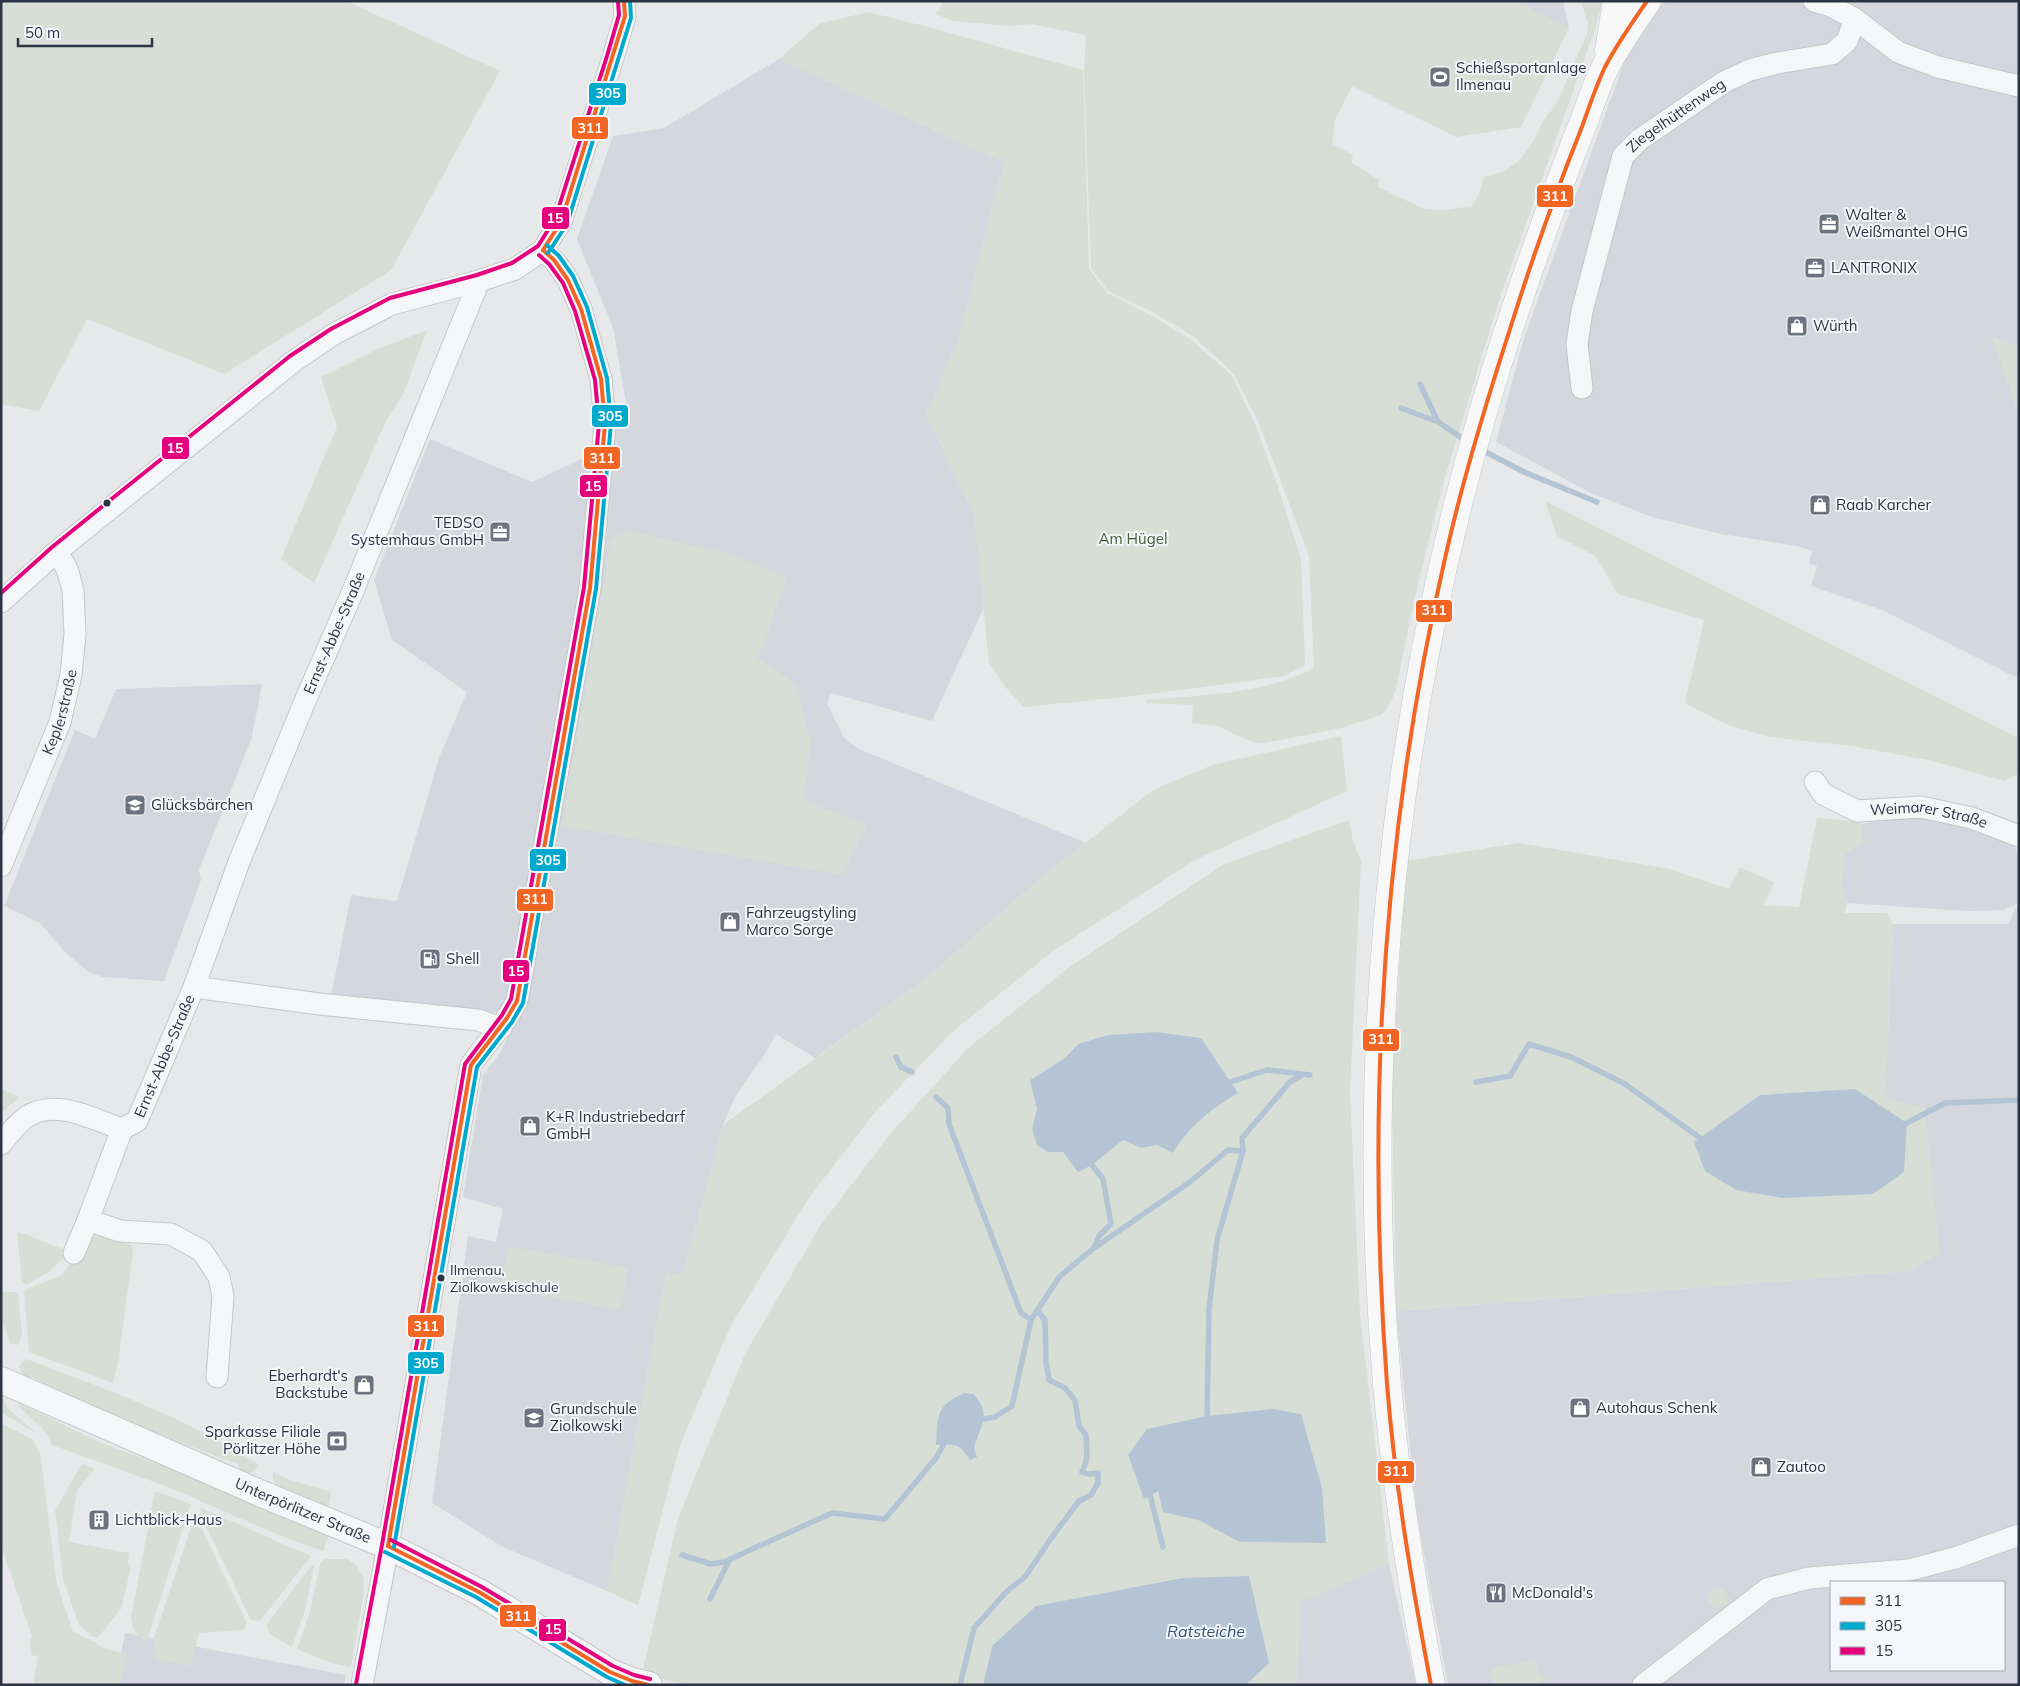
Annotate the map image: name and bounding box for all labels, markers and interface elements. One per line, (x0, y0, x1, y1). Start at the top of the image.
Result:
scale bar (18, 15, 151, 47)
text: 50 m (25, 23, 60, 42)
place label: Schießsportanlage Ilmenau (1456, 58, 1586, 94)
sports icon: Schießsportanlage Ilmenau (1428, 65, 1452, 89)
street label: Ziegelhüttenweg (1622, 74, 1729, 156)
line badge: 305 (588, 82, 627, 106)
text: 305 (595, 84, 621, 102)
line badge: 311 (571, 116, 609, 140)
text: 311 (577, 119, 603, 137)
line badge: 311 (1536, 184, 1574, 208)
text: 311 (1542, 187, 1568, 205)
place label: Walter & Weißmantel OHG (1845, 205, 1968, 241)
line badge: 15 (541, 206, 570, 230)
text: 15 (547, 209, 563, 227)
office icon: Walter & Weißmantel OHG (1817, 212, 1841, 236)
office icon: LANTRONIX (1803, 256, 1827, 280)
place label: LANTRONIX (1831, 258, 1917, 277)
shop icon: Würth (1785, 314, 1809, 338)
place label: Würth (1813, 316, 1857, 335)
line badge: 305 (591, 404, 629, 428)
text: 305 (597, 407, 623, 425)
line badge: 15 (161, 436, 190, 460)
text: 15 (167, 439, 183, 457)
line badge: 311 (583, 446, 621, 470)
text: 311 (589, 449, 615, 467)
line badge: 15 (579, 474, 608, 498)
text: 15 (585, 477, 601, 495)
shop icon: Raab Karcher (1808, 493, 1832, 517)
place label: Raab Karcher (1836, 495, 1932, 514)
unlabelled marker (102, 498, 112, 508)
place label: TEDSO Systemhaus GmbH (351, 513, 484, 549)
office icon: TEDSO Systemhaus GmbH (488, 520, 512, 544)
park label: Am Hügel (1098, 529, 1168, 548)
street label: Ernst-Abbe-Straße (299, 569, 369, 697)
line badge: 311 (1415, 599, 1453, 623)
text: 311 (1421, 601, 1447, 619)
street label: Keplerstraße (38, 669, 80, 758)
school or university icon: Glücksbärchen (123, 793, 147, 817)
place label: Glücksbärchen (151, 795, 253, 814)
street label: Weimarer Straße (1869, 797, 1990, 832)
line badge: 305 (529, 848, 567, 872)
text: 305 (535, 851, 561, 869)
line badge: 311 (516, 888, 554, 912)
text: 311 (522, 890, 548, 908)
place label: Fahrzeugstyling Marco Sorge (746, 903, 857, 939)
shop icon: Fahrzeugstyling Marco Sorge (718, 910, 742, 934)
fuel station icon: Shell (418, 947, 442, 971)
place label: Shell (446, 949, 479, 968)
line badge: 15 (502, 959, 530, 983)
text: 15 (508, 962, 524, 980)
street label: Ernst-Abbe-Straße (130, 991, 199, 1120)
line badge: 311 (1362, 1028, 1400, 1052)
text: 311 (1368, 1030, 1394, 1048)
place label: K+R Industriebedarf GmbH (546, 1107, 686, 1143)
shop icon: K+R Industriebedarf GmbH (518, 1114, 542, 1138)
place label: Ilmenau, Ziolkowskischule (450, 1261, 559, 1296)
marker: Ilmenau, Ziolkowskischule (436, 1273, 446, 1283)
line badge: 311 (407, 1314, 445, 1338)
text: 311 (413, 1317, 439, 1335)
line badge: 305 (407, 1351, 445, 1375)
text: 305 (413, 1354, 439, 1372)
place label: Eberhardt's Backstube (268, 1366, 348, 1402)
shop icon: Eberhardt's Backstube (352, 1373, 376, 1397)
shop icon: Autohaus Schenk (1568, 1396, 1592, 1420)
place label: Autohaus Schenk (1596, 1398, 1718, 1417)
place label: Grundschule Ziolkowski (550, 1399, 637, 1435)
school or university icon: Grundschule Ziolkowski (522, 1406, 546, 1430)
place label: Sparkasse Filiale Pörlitzer Höhe (205, 1422, 321, 1458)
bank icon: Sparkasse Filiale Pörlitzer Höhe (325, 1429, 349, 1453)
shop icon: Zautoo (1749, 1455, 1773, 1479)
place label: Zautoo (1777, 1457, 1826, 1476)
line badge: 311 (1377, 1460, 1415, 1484)
text: 311 (1383, 1462, 1409, 1480)
street label: Unterpörlitzer Straße (232, 1473, 374, 1547)
building icon: Lichtblick-Haus (87, 1508, 111, 1532)
place label: Lichtblick-Haus (115, 1510, 222, 1529)
restaurant icon: McDonald's (1484, 1581, 1508, 1605)
legend (1830, 1581, 2005, 1671)
place label: McDonald's (1512, 1583, 1593, 1602)
text: 311 (1875, 1591, 1902, 1610)
line badge: 311 (499, 1604, 537, 1628)
text: 311 (505, 1607, 531, 1625)
text: 305 (1875, 1616, 1902, 1635)
line badge: 15 (538, 1618, 567, 1642)
text: 15 (545, 1620, 561, 1638)
water label: Ratsteiche (1167, 1621, 1245, 1641)
text: 15 (1875, 1641, 1893, 1660)

